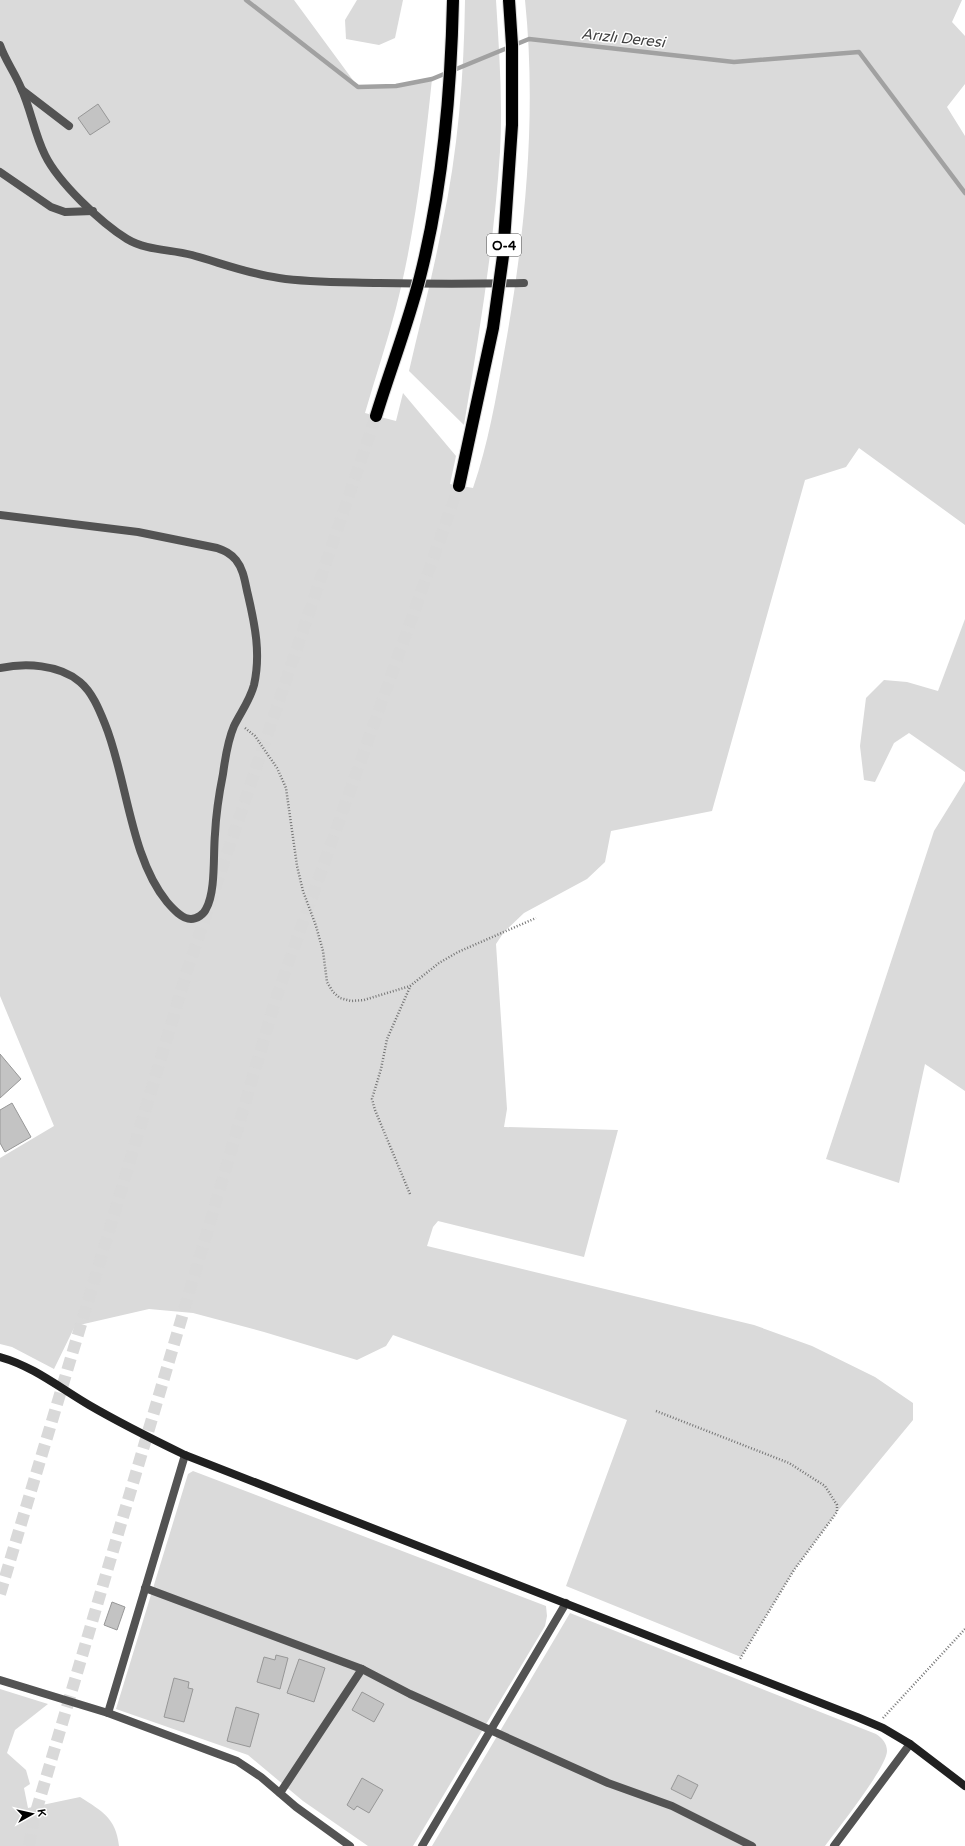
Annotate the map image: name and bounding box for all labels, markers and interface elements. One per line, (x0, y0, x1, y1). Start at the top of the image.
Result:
water label: Arızlı Deresi (580, 25, 668, 52)
road number: O-4 (487, 234, 521, 256)
north arrow (12, 1794, 52, 1834)
text: K (34, 1808, 48, 1818)

